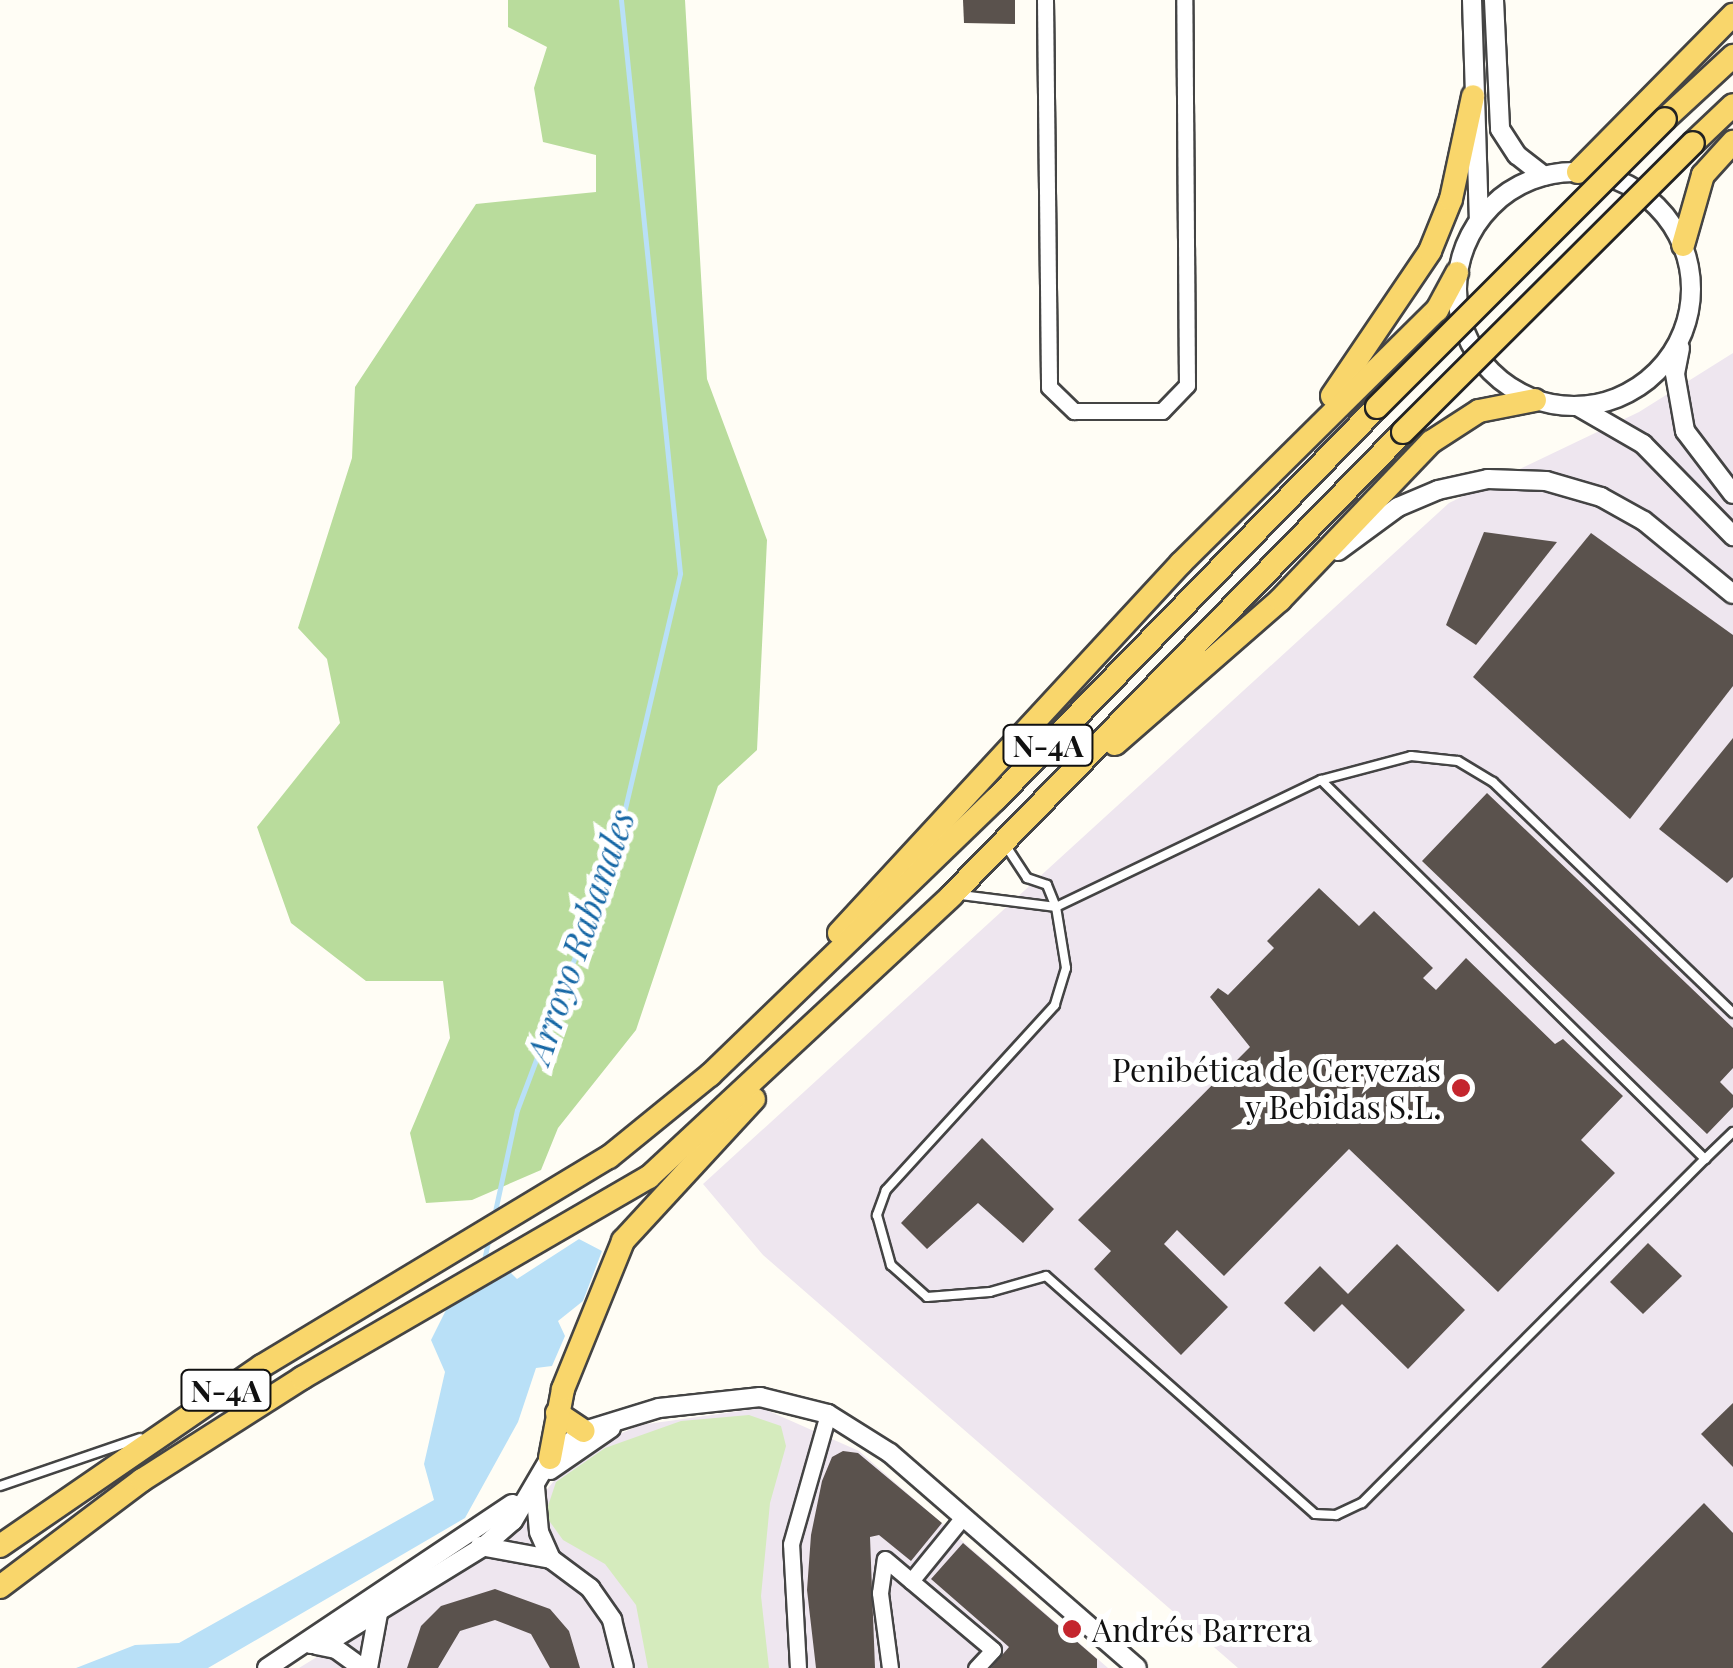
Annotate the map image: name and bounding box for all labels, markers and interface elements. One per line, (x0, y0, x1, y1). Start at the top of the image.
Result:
road number: N-4A (1000, 720, 1096, 770)
water label: Arroyo Rabanales (516, 804, 642, 1068)
place label: Penibética de Cervezas y Bebidas S.L. (1111, 1051, 1441, 1126)
marker: Penibética de Cervezas y Bebidas S.L. (1450, 1077, 1472, 1099)
road number: N-4A (178, 1365, 274, 1415)
place label: Andrés Barrera (1092, 1610, 1312, 1648)
marker: Andrés Barrera (1061, 1618, 1083, 1640)

